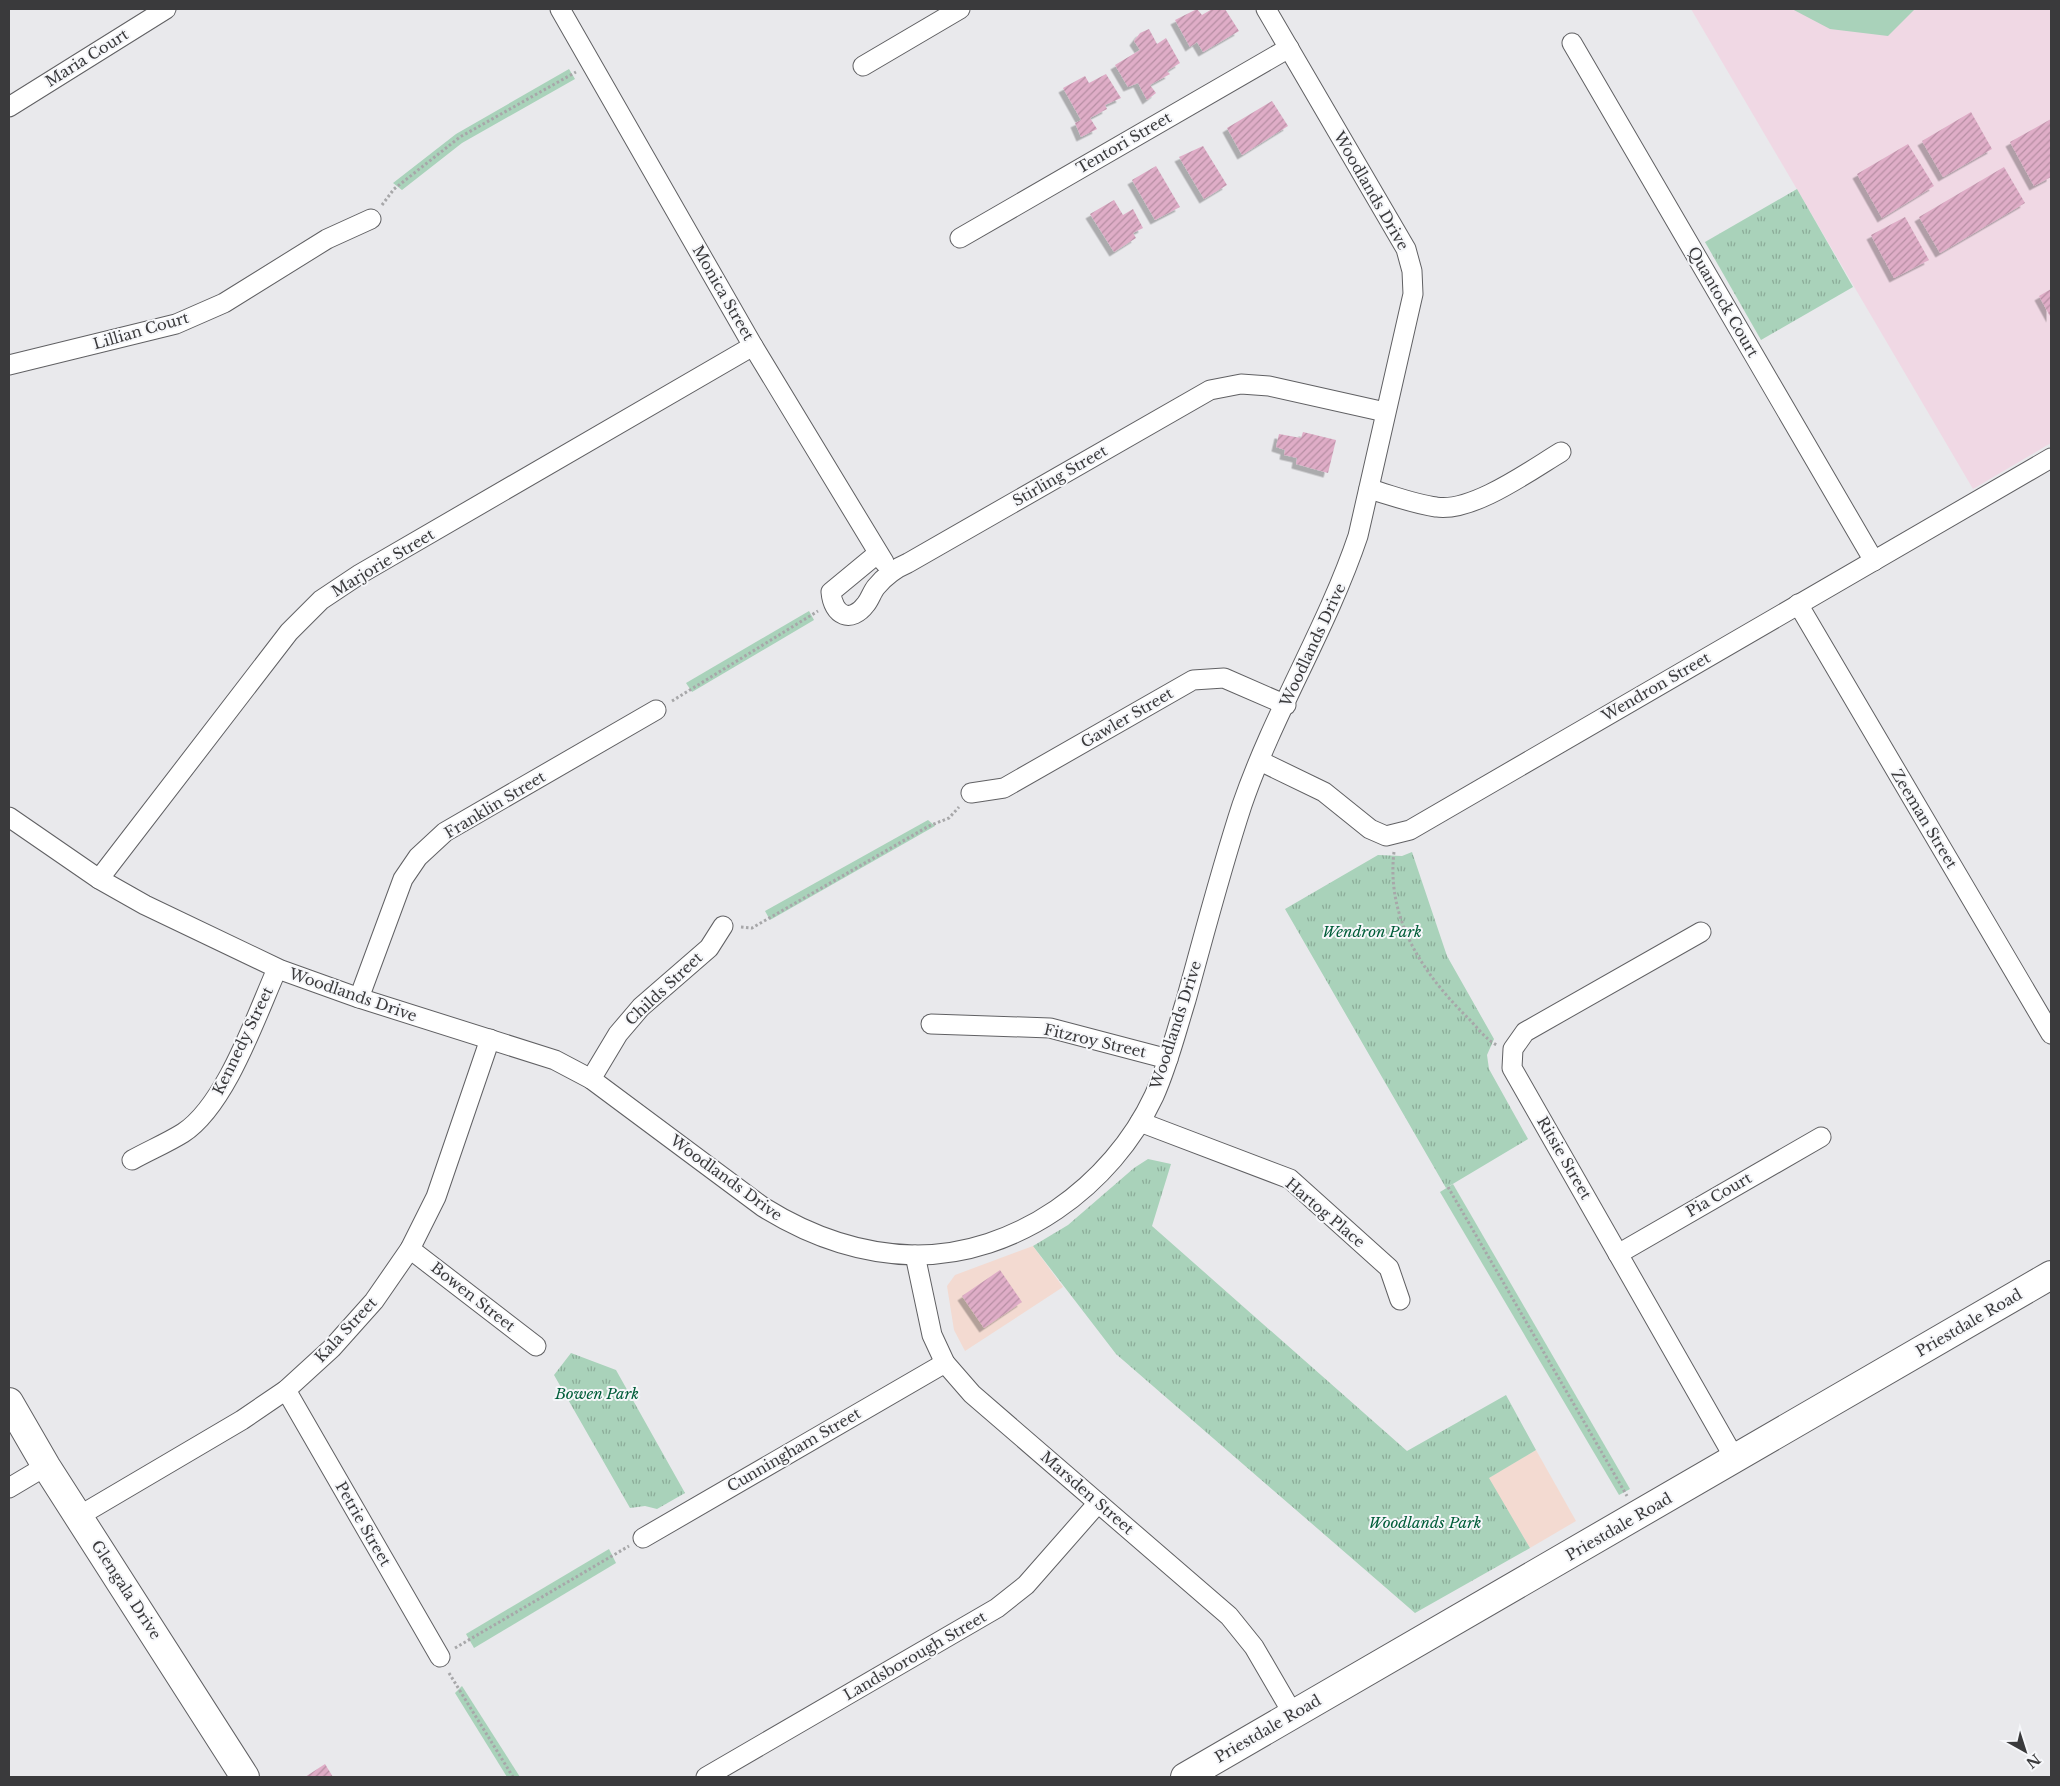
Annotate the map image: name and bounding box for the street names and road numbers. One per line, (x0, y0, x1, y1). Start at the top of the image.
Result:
street label: Maria Court (42, 24, 132, 91)
street label: Tentori Street (1073, 108, 1175, 177)
street label: Woodlands Drive (1329, 127, 1413, 253)
street label: Monica Street (688, 242, 759, 344)
street label: Quantock Court (1684, 243, 1763, 361)
street label: Lillian Court (91, 308, 191, 353)
street label: Stirling Street (1009, 441, 1111, 510)
street label: Marjorie Street (328, 524, 438, 601)
street label: Woodlands Drive (1275, 580, 1349, 710)
street label: Wendron Street (1597, 648, 1714, 726)
street label: Gawler Street (1077, 683, 1177, 752)
street label: Zeeman Street (1887, 765, 1962, 872)
street label: Franklin Street (441, 767, 549, 842)
street label: Childs Street (621, 948, 706, 1029)
street label: Woodlands Drive (1146, 958, 1205, 1092)
street label: Woodlands Drive (286, 963, 420, 1025)
street label: Kennedy Street (208, 983, 277, 1098)
street label: Fitzroy Street (1042, 1020, 1148, 1062)
street label: Ritsie Street (1533, 1113, 1596, 1203)
street label: Woodlands Drive (666, 1130, 786, 1225)
street label: Pia Court (1683, 1168, 1755, 1221)
street label: Hartog Place (1282, 1174, 1369, 1251)
street label: Bowen Street (427, 1258, 520, 1336)
street label: Priestdale Road (1912, 1284, 2025, 1361)
street label: Kala Street (311, 1293, 381, 1366)
street label: Cunningham Street (723, 1403, 864, 1496)
street label: Marsden Street (1037, 1447, 1138, 1538)
street label: Petrie Street (332, 1478, 395, 1570)
street label: Priestdale Road (1562, 1488, 1675, 1565)
street label: Glengala Drive (87, 1537, 166, 1643)
street label: Landsborough Street (840, 1607, 990, 1704)
street label: Priestdale Road (1211, 1690, 1324, 1767)

